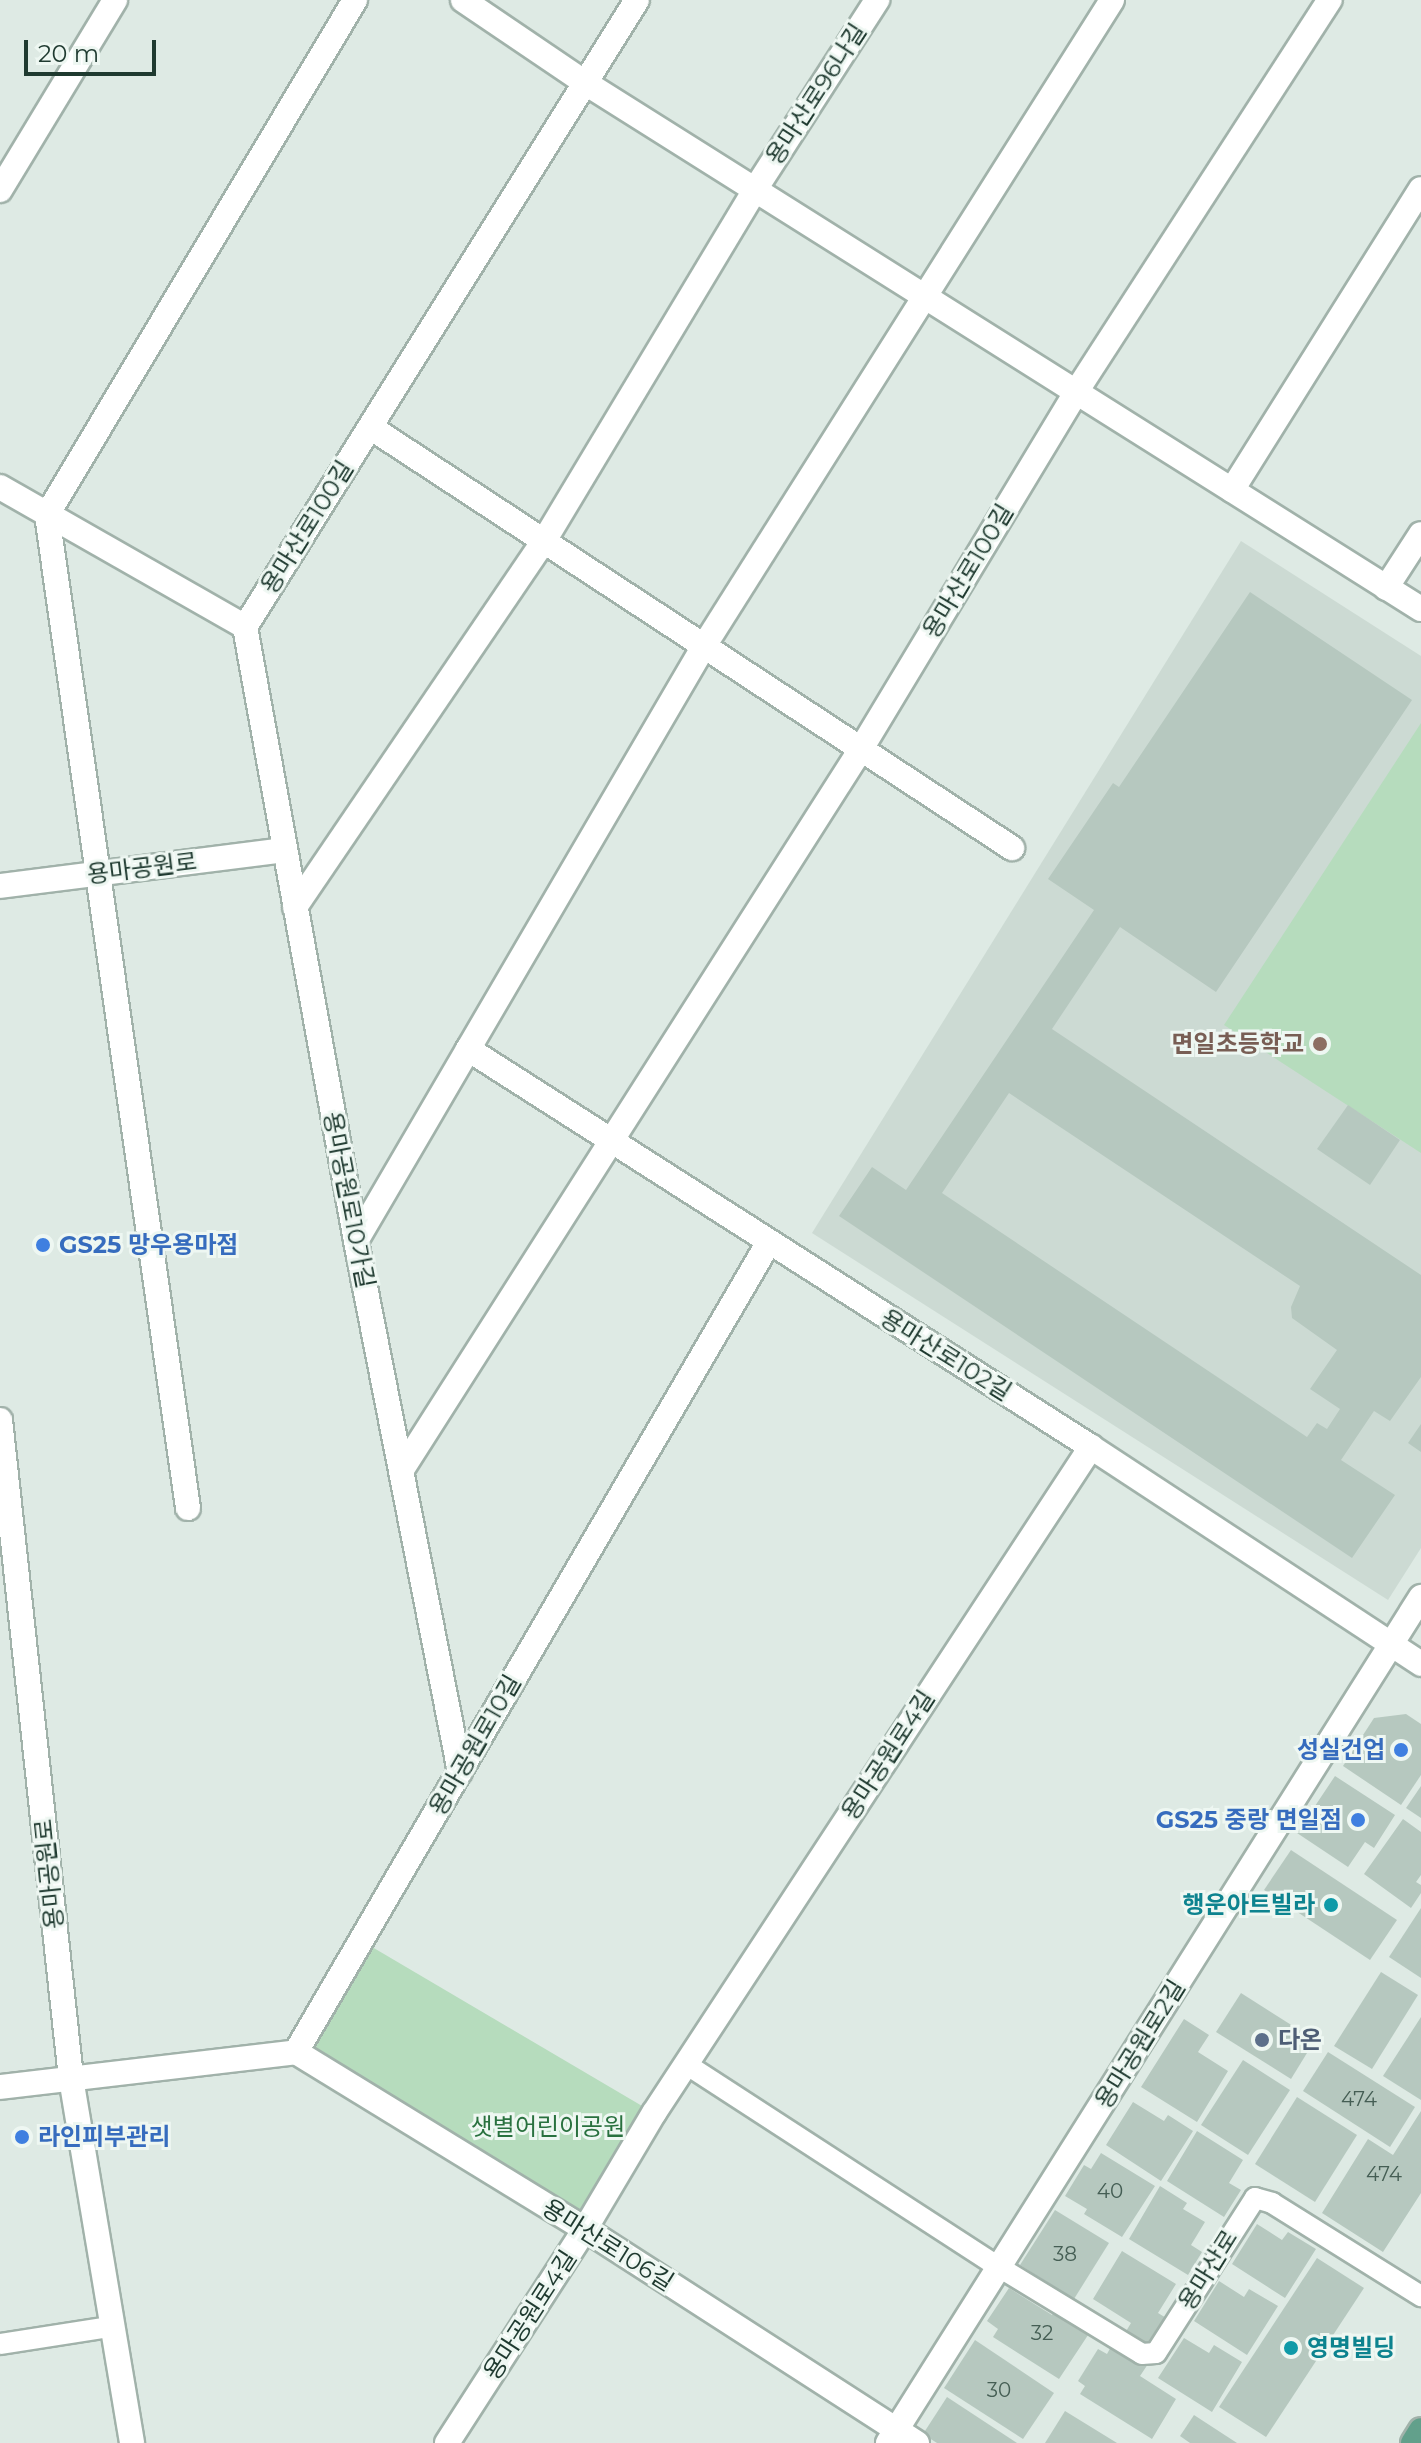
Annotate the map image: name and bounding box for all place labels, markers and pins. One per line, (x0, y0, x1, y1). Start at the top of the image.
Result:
place label: 면일초등학교 (1172, 1030, 1304, 1058)
marker: 면일초등학교 (1311, 1035, 1329, 1053)
place label: GS25 망우용마점 (59, 1231, 238, 1259)
marker: GS25 망우용마점 (34, 1236, 52, 1254)
place label: 성실건업 (1297, 1736, 1385, 1764)
marker: 성실건업 (1392, 1741, 1410, 1759)
place label: GS25 중랑 면일점 (1156, 1806, 1342, 1834)
marker: GS25 중랑 면일점 (1349, 1811, 1367, 1829)
place label: 행운아트빌라 (1183, 1891, 1315, 1919)
marker: 행운아트빌라 (1322, 1896, 1340, 1914)
place label: 다온 (1278, 2026, 1322, 2054)
marker: 다온 (1253, 2031, 1271, 2049)
place label: 라인피부관리 (38, 2123, 170, 2151)
marker: 라인피부관리 (13, 2128, 31, 2146)
place label: 영명빌딩 (1307, 2334, 1395, 2362)
marker: 영명빌딩 (1282, 2339, 1300, 2357)

